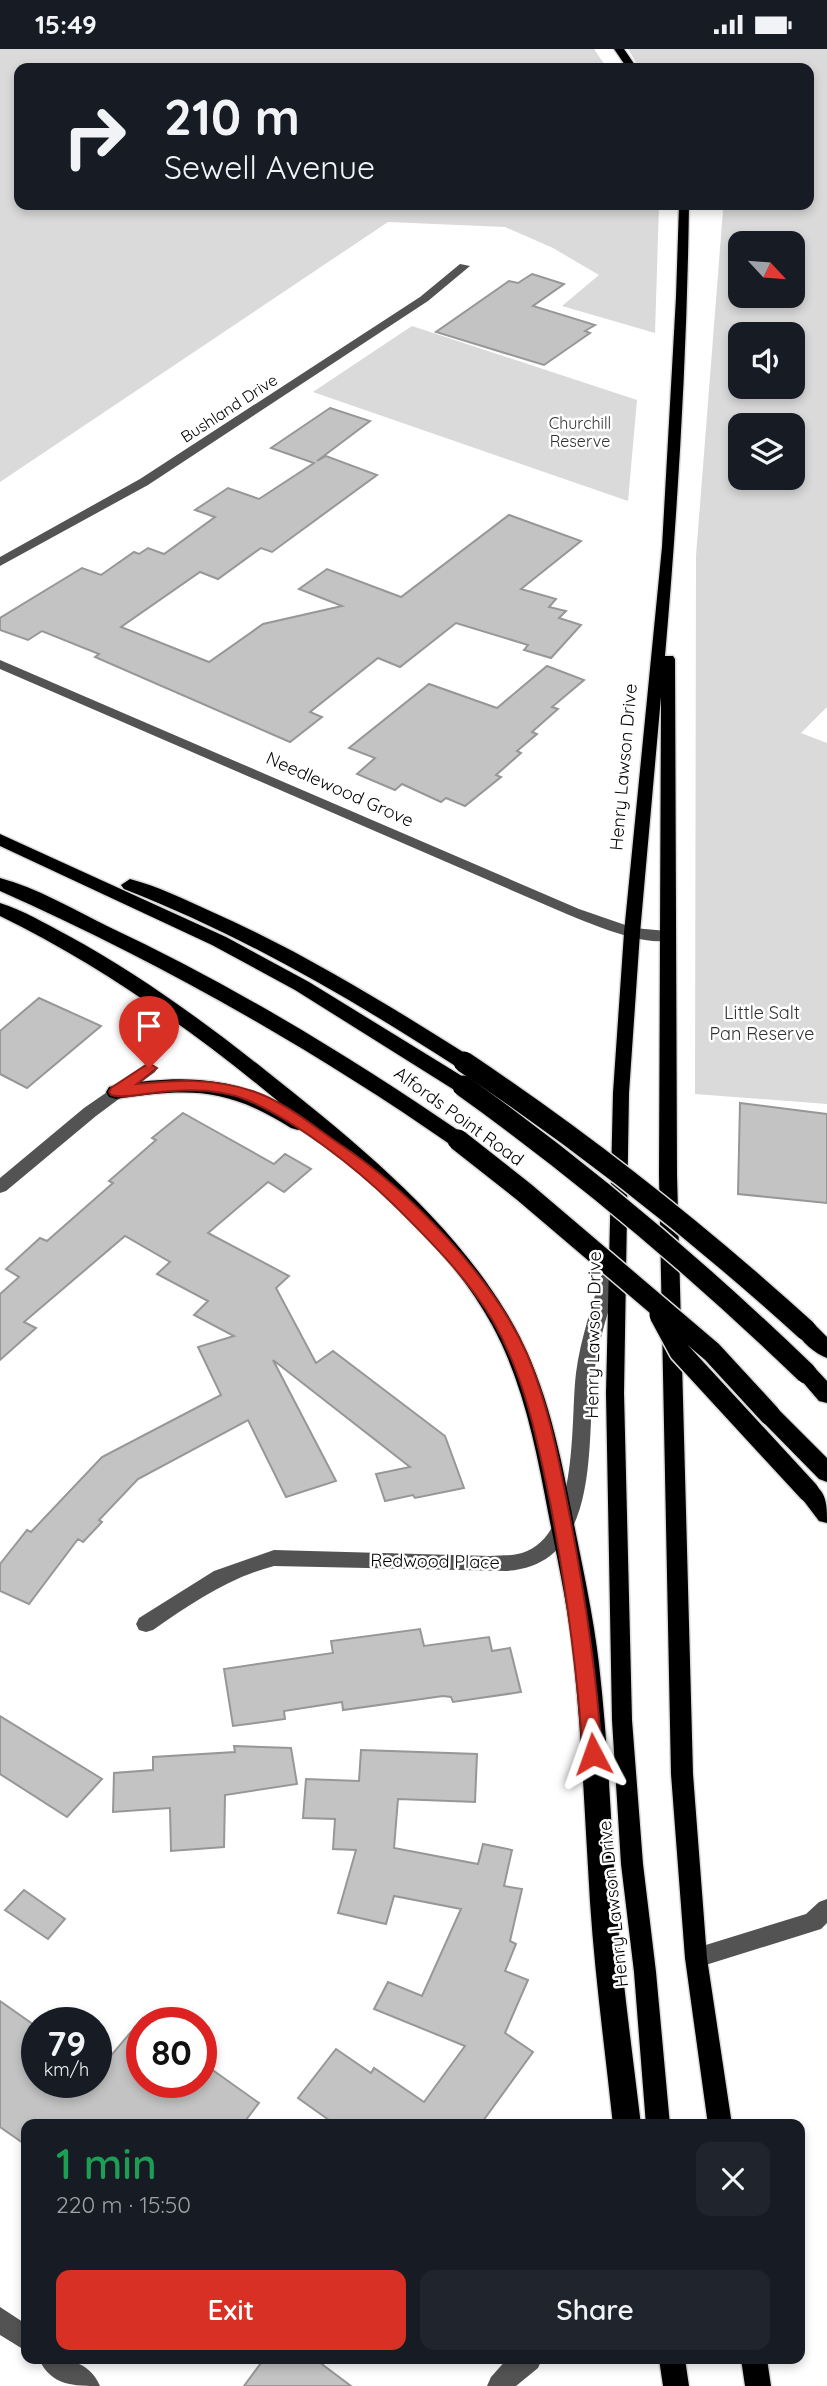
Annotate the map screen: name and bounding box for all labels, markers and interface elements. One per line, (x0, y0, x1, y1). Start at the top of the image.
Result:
text: 15:49 (35, 8, 97, 41)
text: 210 m (164, 86, 300, 147)
icon: right (49, 91, 140, 182)
text: Sewell Avenue (164, 147, 375, 187)
north arrow (728, 231, 805, 308)
map controls (728, 231, 805, 490)
button: sound (728, 322, 805, 399)
street label: Bushland Drive (177, 369, 281, 447)
park label: Churchill Reserve (549, 413, 611, 451)
button: layers (728, 413, 805, 490)
street label: Henry Lawson Drive (604, 683, 642, 851)
street label: Needlewood Grove (263, 746, 417, 832)
pin (119, 996, 179, 1068)
park label: Little Salt Pan Reserve (709, 1001, 815, 1045)
icon: arrive (130, 1007, 168, 1045)
street label: Alfords Point Road (390, 1061, 528, 1171)
street label: Henry Lawson Drive (580, 1251, 606, 1419)
street label: Redwood Place (370, 1548, 500, 1574)
position arrow (556, 1717, 630, 1791)
street label: Henry Lawson Drive (593, 1820, 633, 1988)
speed limit sign: 80 (126, 2007, 217, 2098)
text: 79 (47, 2021, 86, 2065)
text: km/h (44, 2058, 89, 2081)
text: 1 min (56, 2137, 157, 2190)
button: close (696, 2142, 770, 2216)
text: 220 m · 15:50 (56, 2190, 191, 2219)
button: Exit (56, 2270, 406, 2350)
button: Share (420, 2270, 770, 2350)

